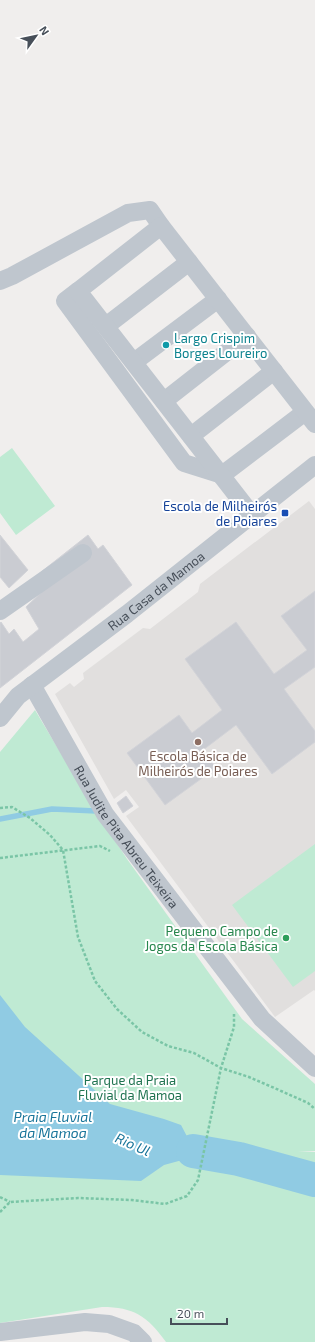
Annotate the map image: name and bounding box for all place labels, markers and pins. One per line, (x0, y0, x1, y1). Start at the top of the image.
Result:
place label: Largo Crispim Borges Loureiro (174, 330, 267, 361)
marker: Largo Crispim Borges Loureiro (161, 340, 171, 350)
place label: Escola de Milheirós de Poiares (163, 498, 277, 529)
marker: Escola de Milheirós de Poiares (280, 508, 290, 518)
marker: Escola Básica de Milheirós de Poiares (193, 737, 203, 747)
place label: Escola Básica de Milheirós de Poiares (138, 748, 258, 779)
place label: Pequeno Campo de Jogos da Escola Básica (145, 923, 278, 954)
marker: Pequeno Campo de Jogos da Escola Básica (281, 933, 291, 943)

